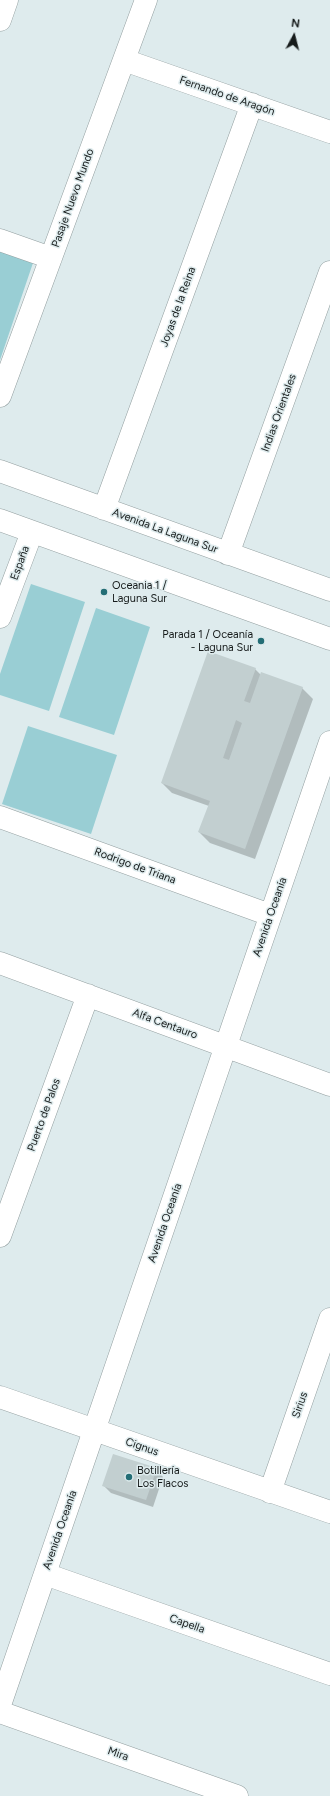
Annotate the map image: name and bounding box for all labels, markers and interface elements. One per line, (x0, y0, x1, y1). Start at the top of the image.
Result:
north arrow (274, 16, 314, 56)
text: N (290, 17, 301, 31)
street label: Fernando de Aragón (178, 73, 276, 119)
street label: Pasaje Nuevo Mundo (49, 147, 97, 249)
street label: Joyas de la Reina (157, 265, 199, 349)
street label: Indias Orientales (259, 372, 299, 454)
street label: Avenida La Laguna Sur (110, 506, 220, 556)
street label: España (8, 544, 32, 582)
place label: Oceania 1 / Laguna Sur (112, 579, 167, 605)
marker: Oceania 1 / Laguna Sur (99, 587, 109, 597)
place label: Parada 1 / Oceanía - Laguna Sur (162, 628, 253, 654)
marker: Parada 1 / Oceanía - Laguna Sur (256, 636, 266, 646)
street label: Rodrigo de Triana (92, 845, 178, 887)
street label: Avenida Oceanía (250, 876, 290, 958)
street label: Alfa Centauro (131, 1006, 199, 1042)
street label: Puerto de Palos (25, 1077, 63, 1153)
street label: Avenida Oceanía (145, 1182, 185, 1264)
street label: Sirius (289, 1390, 311, 1420)
street label: Cignus (124, 1435, 160, 1459)
place label: Botillería Los Flacos (137, 1464, 188, 1490)
marker: Botillería Los Flacos (124, 1472, 134, 1482)
street label: Avenida Oceanía (40, 1489, 80, 1571)
street label: Capella (168, 1612, 206, 1636)
street label: Mira (106, 1744, 130, 1764)

